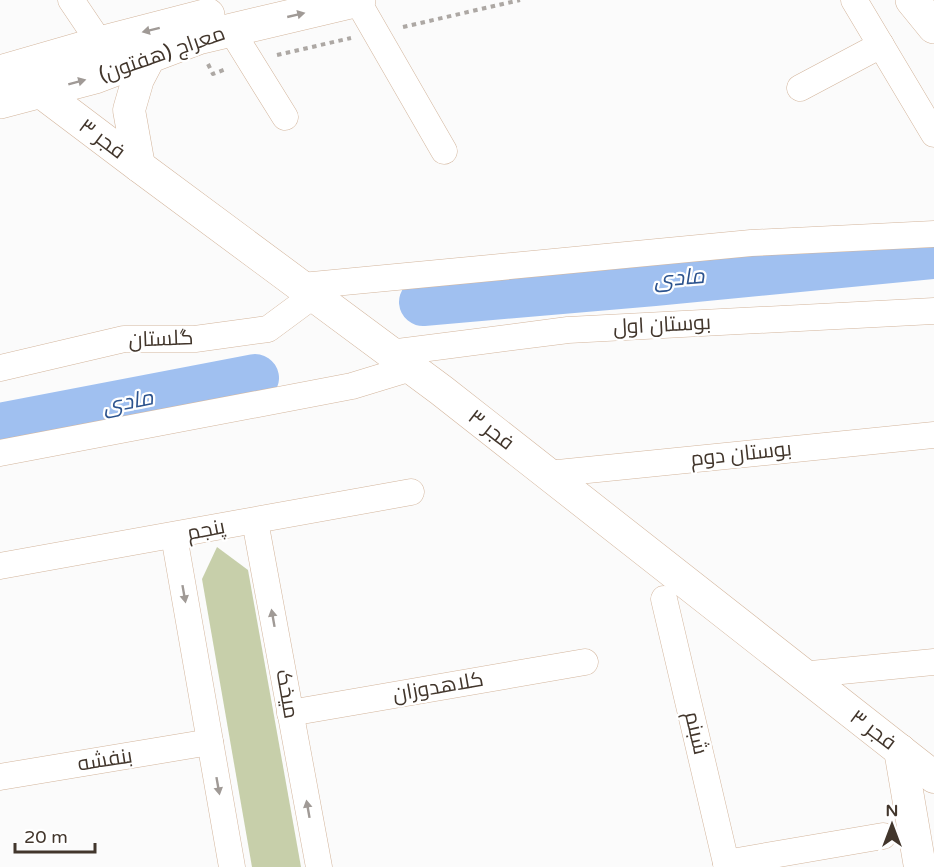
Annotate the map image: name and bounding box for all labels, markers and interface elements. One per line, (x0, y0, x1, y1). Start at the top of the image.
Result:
one-way arrow (287, 9, 305, 19)
street label: معراج (هفتون) (96, 21, 229, 88)
one-way arrow (141, 26, 160, 36)
one-way arrow (68, 77, 86, 87)
street label: فجر ۳ (74, 114, 130, 164)
water label: مادی (652, 263, 706, 293)
street label: بوستان اول (612, 310, 712, 340)
street label: گلستان (128, 325, 194, 353)
water label: مادی (101, 384, 156, 420)
street label: فجر ۳ (463, 404, 519, 456)
street label: بوستان دوم (689, 436, 793, 473)
street label: پنجم (185, 514, 228, 547)
one-way arrow (180, 584, 189, 603)
one-way arrow (268, 608, 277, 627)
street label: میخک (270, 667, 304, 721)
street label: کلاهدوزان (391, 667, 485, 707)
street label: فجر ۳ (845, 705, 901, 755)
street label: شبنم (678, 709, 713, 757)
street label: بنفشه (76, 743, 134, 777)
one-way arrow (214, 776, 223, 795)
north arrow (862, 795, 922, 855)
one-way arrow (303, 800, 312, 819)
text: N (886, 801, 898, 821)
scale bar (15, 816, 94, 854)
text: 20 m (24, 826, 68, 848)

